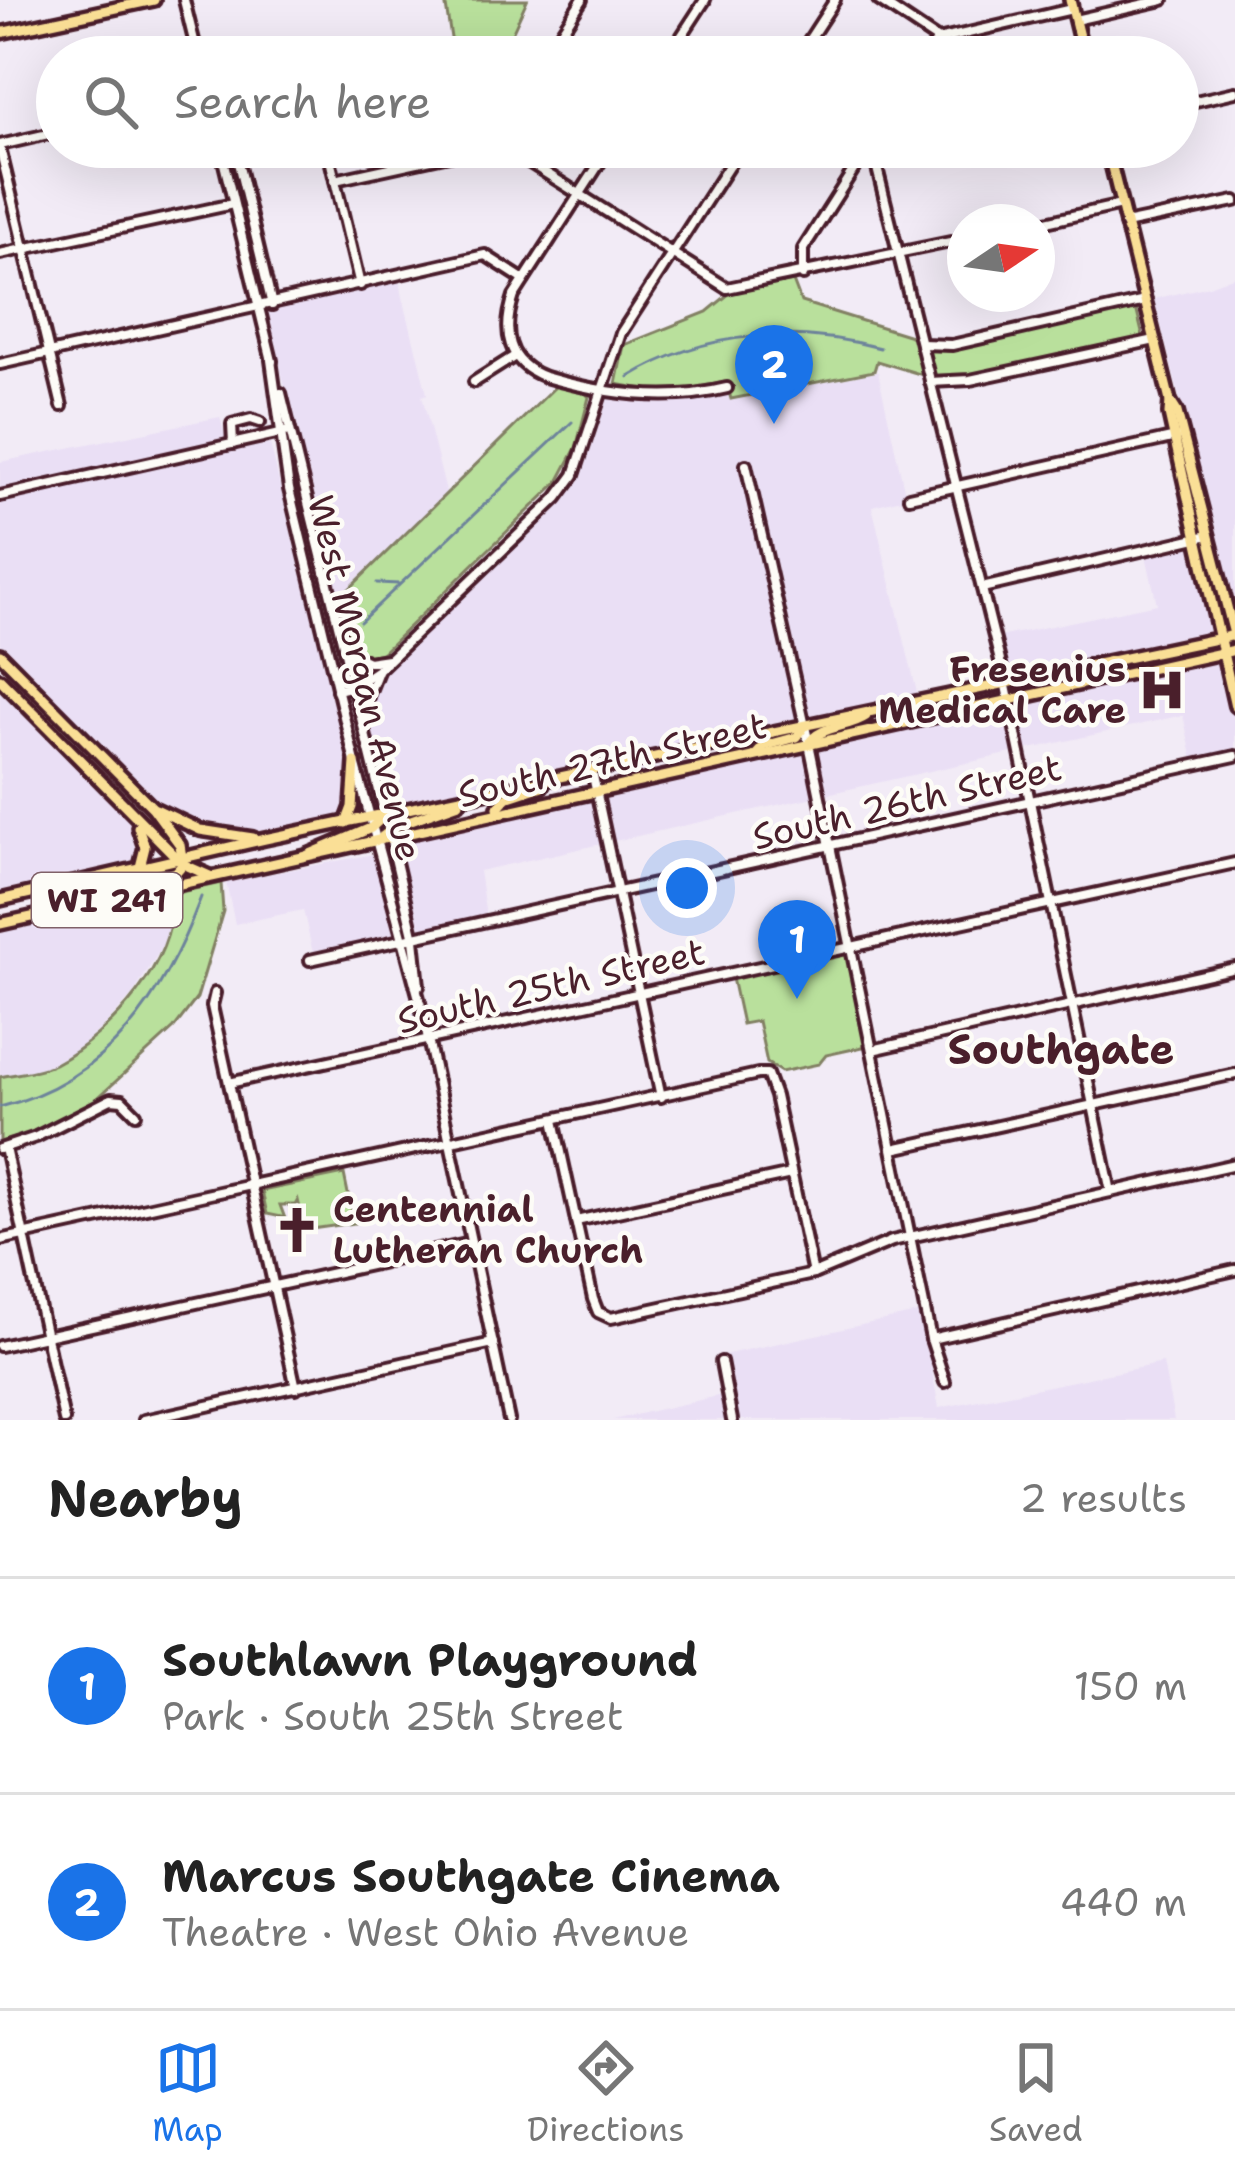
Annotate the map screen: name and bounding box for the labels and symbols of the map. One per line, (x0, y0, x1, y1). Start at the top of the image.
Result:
north arrow (947, 204, 1055, 312)
pin: 2 (735, 325, 813, 424)
street label: West Morgan Avenue (296, 490, 434, 866)
place label: Fresenius Medical Care (878, 645, 1126, 735)
hospital icon: Fresenius Medical Care (1137, 665, 1187, 715)
street label: South 27th Street (453, 701, 771, 819)
street label: South 26th Street (748, 743, 1066, 861)
your location (657, 858, 717, 918)
road number: WI 241 (32, 873, 182, 927)
pin: 1 (758, 900, 836, 999)
street label: South 25th Street (392, 927, 710, 1045)
district label: Southgate (948, 1021, 1174, 1077)
place label: Centennial Lutheran Church (333, 1185, 643, 1275)
church icon: Centennial Lutheran Church (272, 1205, 322, 1255)

